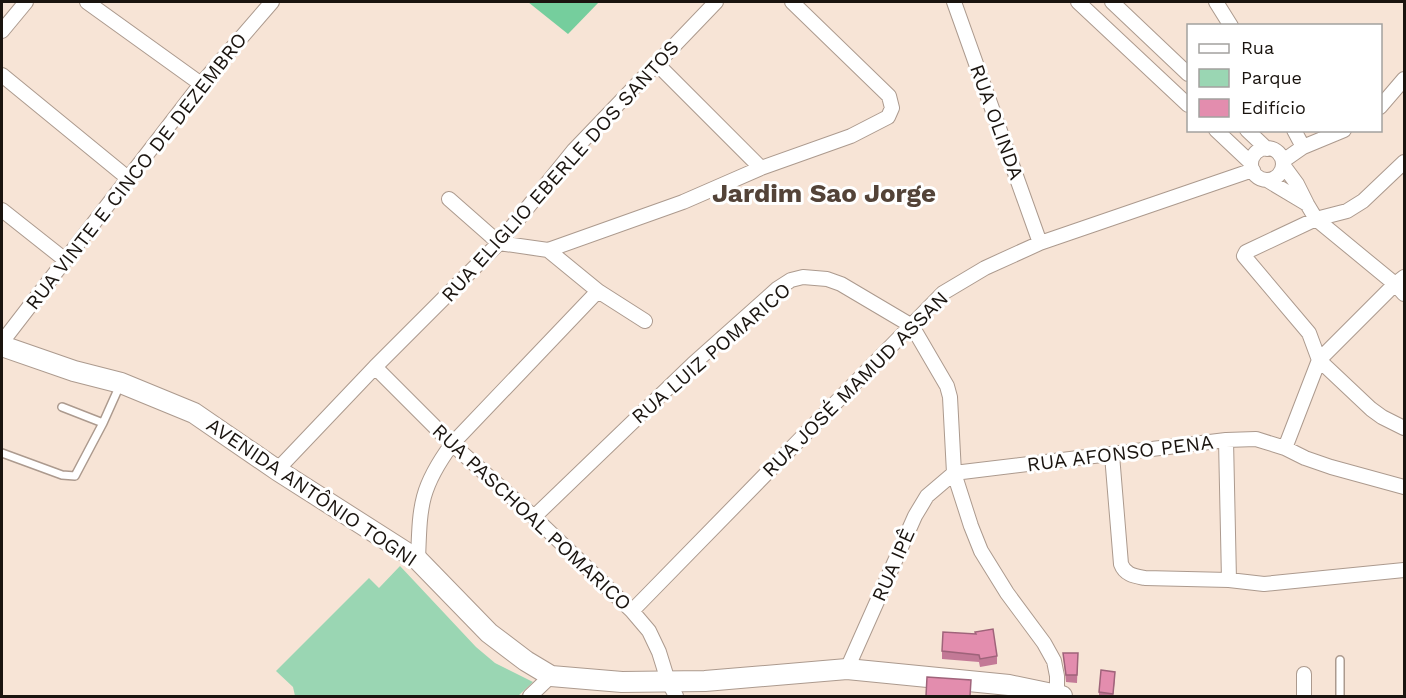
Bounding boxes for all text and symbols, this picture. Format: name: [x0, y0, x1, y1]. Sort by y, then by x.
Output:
legend: [1187, 24, 1382, 132]
street label: RUA VINTE E CINCO DE DEZEMBRO: [20, 28, 252, 314]
street label: RUA ELIGLIO EBERLE DOS SANTOS: [436, 35, 684, 307]
text: Rua: [1241, 37, 1274, 58]
street label: RUA OLINDA: [965, 61, 1029, 183]
text: Parque: [1241, 67, 1302, 88]
text: Edifício: [1241, 97, 1306, 118]
district label: Jardim Sao Jorge: [712, 178, 936, 208]
street label: RUA LUIZ POMARICO: [627, 277, 795, 429]
street label: RUA JOSÉ MAMUD ASSAN: [757, 286, 953, 482]
street label: AVENIDA ANTÔNIO TOGNI: [202, 413, 422, 571]
street label: RUA PASCHOAL POMARICO: [428, 419, 636, 615]
street label: RUA AFONSO PENA: [1025, 430, 1215, 476]
street label: RUA IPÊ: [866, 525, 920, 605]

